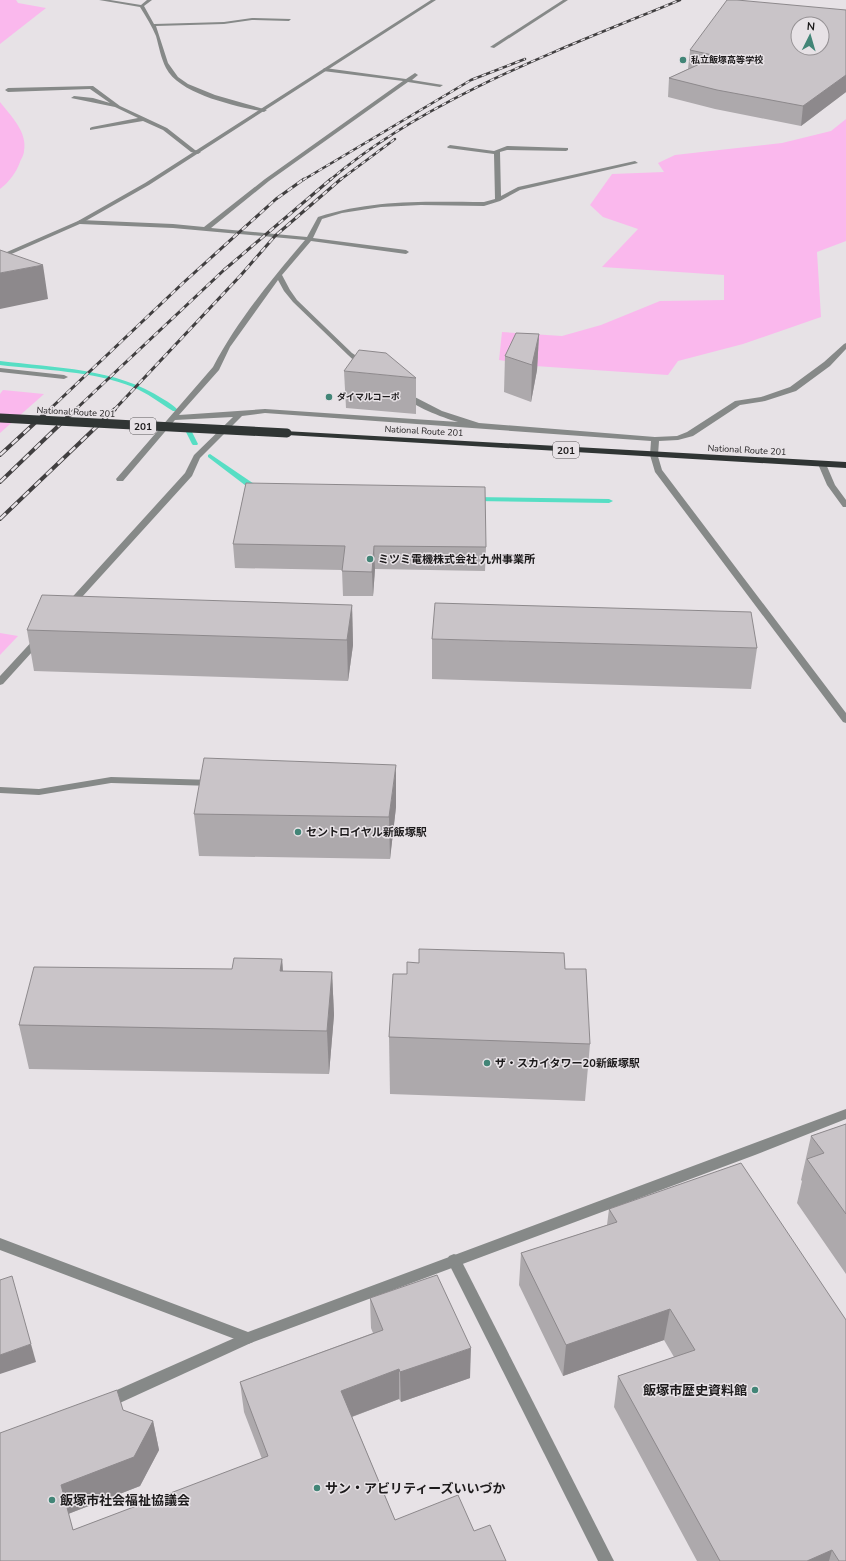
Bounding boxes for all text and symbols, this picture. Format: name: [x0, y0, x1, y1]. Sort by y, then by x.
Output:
north arrow: [790, 16, 830, 56]
text: N: [806, 19, 816, 34]
place label: 私立飯塚高等学校: [691, 54, 764, 66]
marker: 私立飯塚高等学校: [678, 55, 688, 65]
place label: ダイマルコーポ: [337, 391, 400, 403]
marker: ダイマルコーポ: [324, 392, 334, 402]
street label: National Route 201: [36, 404, 116, 420]
road number: 201: [130, 418, 156, 434]
street label: National Route 201: [384, 423, 464, 439]
road number: 201: [553, 442, 579, 458]
street label: National Route 201: [707, 442, 787, 458]
place label: ミツミ電機株式会社 九州事業所: [378, 552, 535, 567]
marker: ミツミ電機株式会社 九州事業所: [365, 554, 375, 564]
place label: セントロイヤル新飯塚駅: [306, 825, 427, 840]
marker: セントロイヤル新飯塚駅: [293, 827, 303, 837]
place label: ザ・スカイタワー20新飯塚駅: [495, 1056, 640, 1071]
marker: ザ・スカイタワー20新飯塚駅: [482, 1058, 492, 1068]
place label: 飯塚市歴史資料館: [643, 1382, 747, 1400]
marker: 飯塚市歴史資料館: [750, 1385, 760, 1395]
place label: サン・アビリティーズいいづか: [325, 1480, 506, 1498]
marker: サン・アビリティーズいいづか: [312, 1483, 322, 1493]
place label: 飯塚市社会福祉協議会: [60, 1492, 190, 1510]
marker: 飯塚市社会福祉協議会: [47, 1495, 57, 1505]

